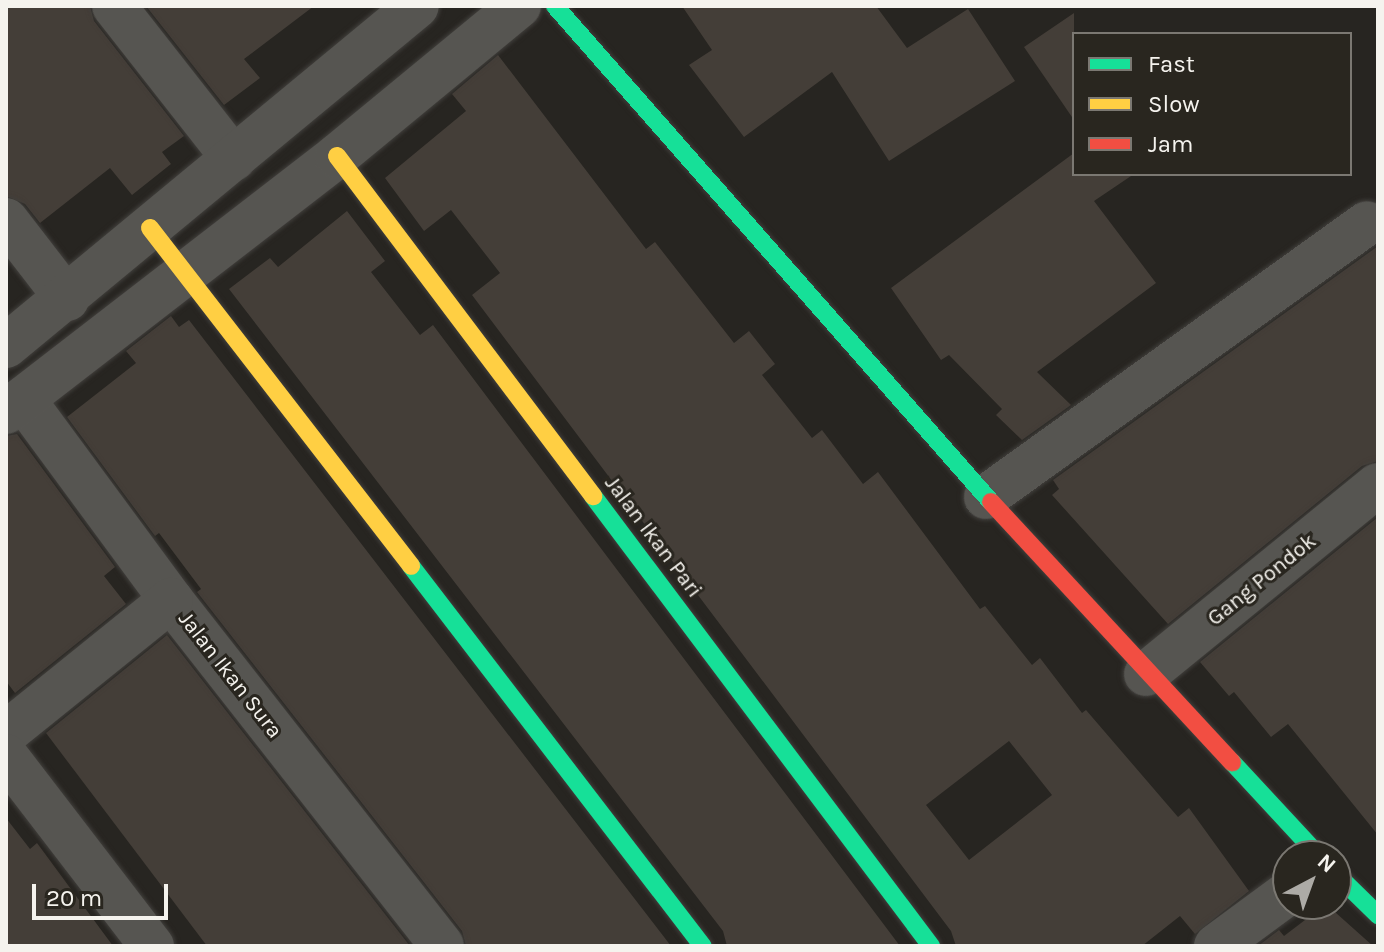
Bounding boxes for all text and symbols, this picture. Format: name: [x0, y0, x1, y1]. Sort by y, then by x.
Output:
legend: [1072, 32, 1352, 176]
text: Fast: [1148, 50, 1195, 78]
text: Slow: [1148, 90, 1200, 118]
text: Jam: [1148, 130, 1193, 158]
street label: Jalan Ikan Pari: [599, 471, 707, 603]
street label: Gang Pondok: [1202, 528, 1322, 632]
street label: Jalan Ikan Sura: [172, 606, 288, 744]
north arrow: [1272, 840, 1352, 920]
text: N: [1312, 848, 1341, 878]
scale bar: [36, 868, 172, 918]
text: 20 m: [46, 884, 102, 912]

